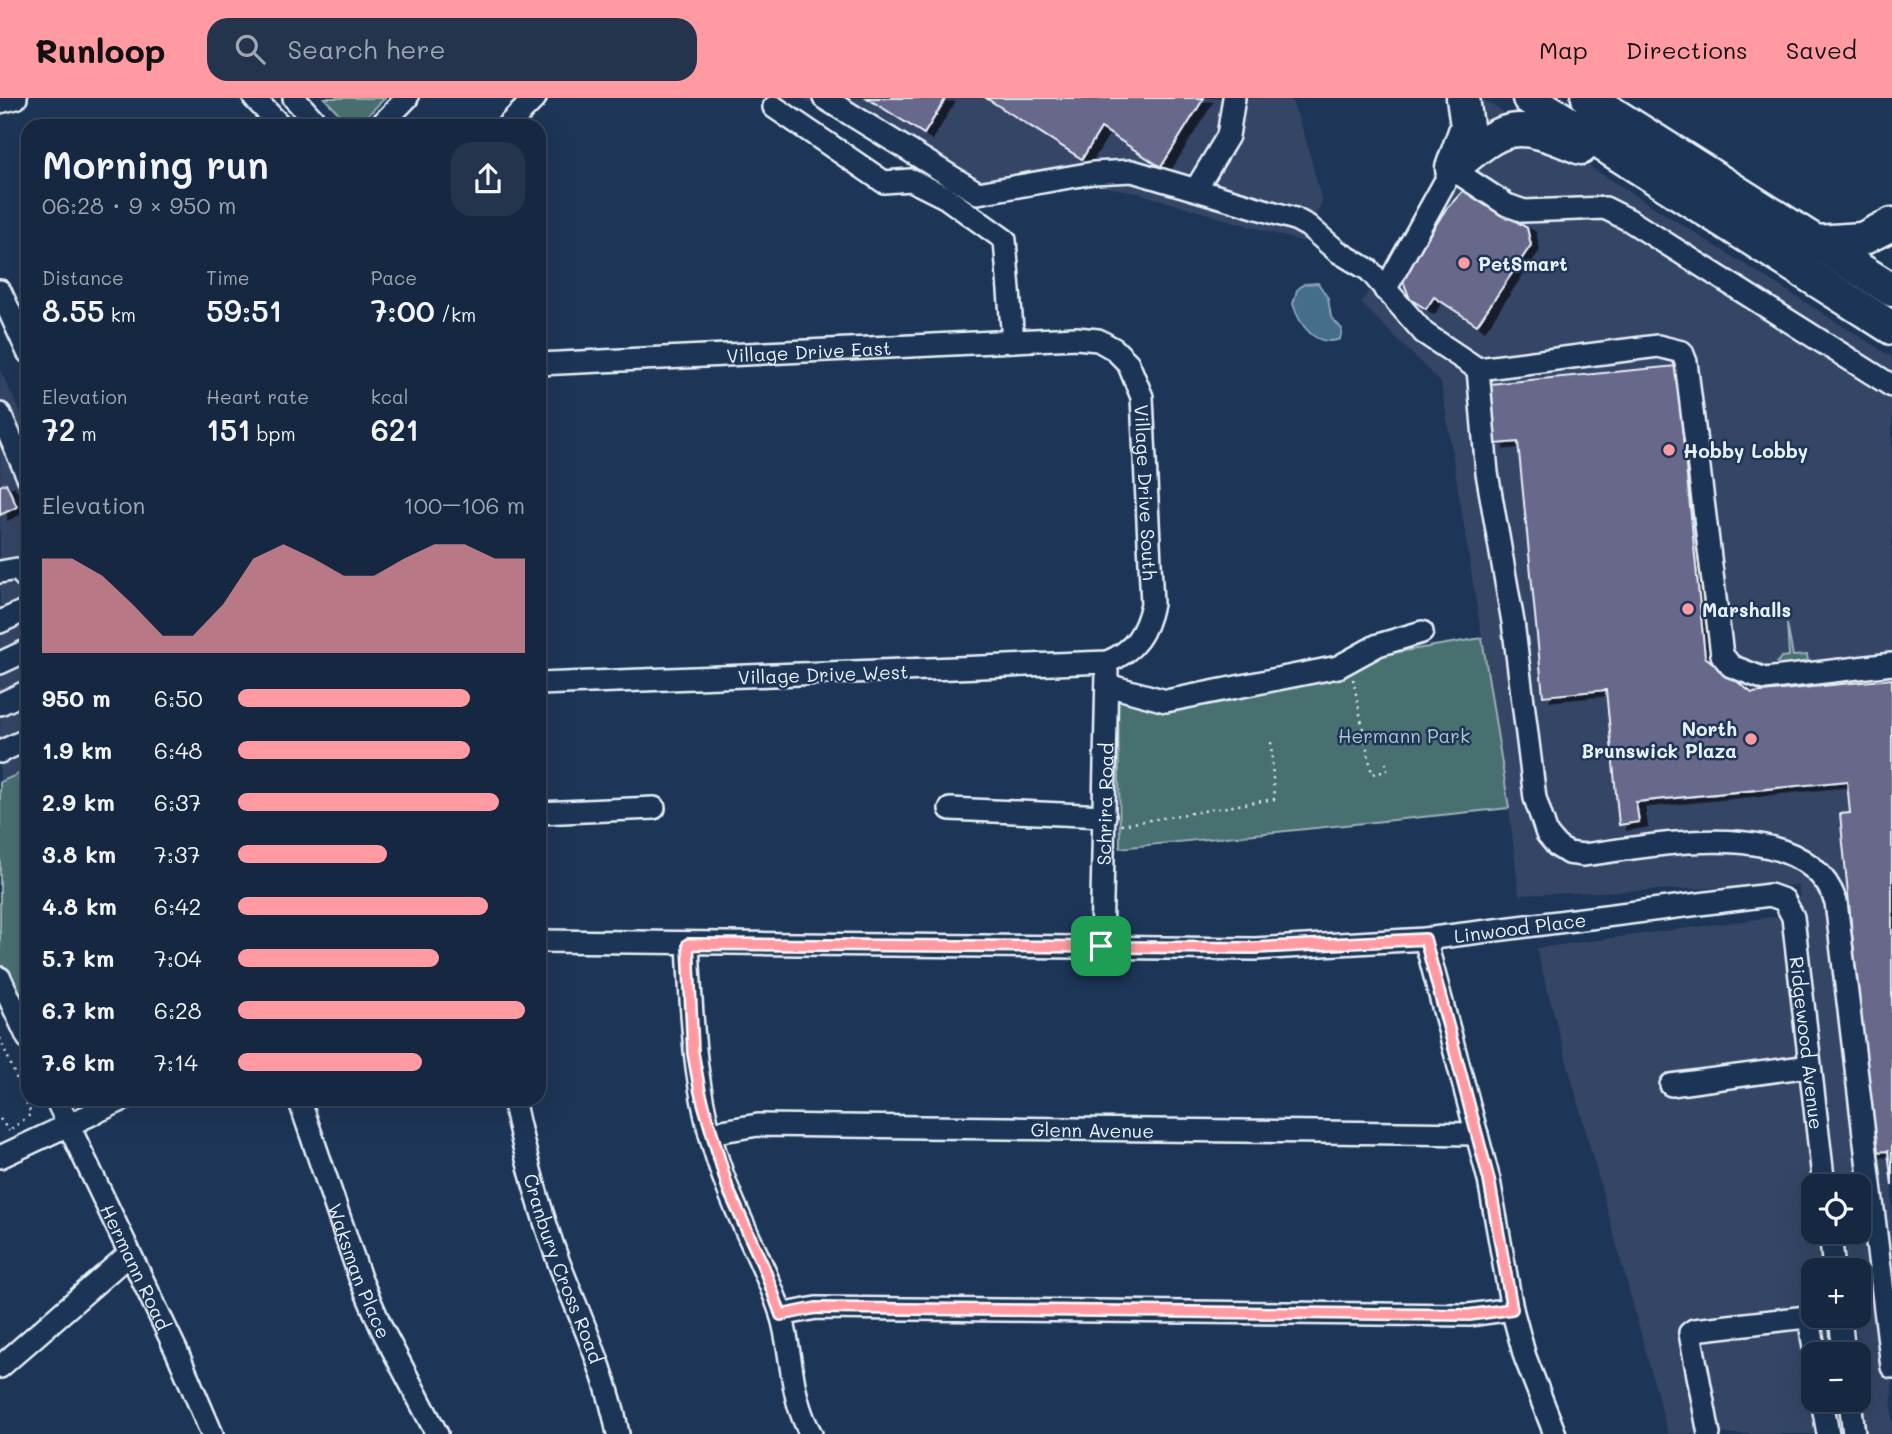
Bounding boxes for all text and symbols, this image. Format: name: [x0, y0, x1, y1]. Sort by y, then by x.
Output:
search box: [207, 18, 697, 81]
text: Runloop: [35, 28, 165, 71]
icon: search: [231, 30, 269, 68]
text: Search here: [287, 32, 446, 66]
text: Map: [1539, 34, 1588, 65]
text: Directions: [1626, 34, 1748, 65]
text: Saved: [1786, 34, 1857, 65]
text: Morning run: [42, 139, 269, 189]
button: share: [451, 142, 525, 216]
text: 06:28 · 9 × 950 m: [42, 190, 236, 220]
place label: PetSmart: [1478, 251, 1568, 276]
marker: PetSmart: [1456, 255, 1472, 271]
text: Distance: [42, 265, 124, 290]
text: Time: [206, 265, 250, 290]
text: Pace: [371, 265, 417, 290]
text: 8.55: [42, 290, 105, 330]
text: 59:51: [206, 290, 282, 330]
text: 7:00: [371, 290, 435, 330]
text: km: [105, 302, 136, 327]
text: /km: [435, 302, 476, 327]
street label: Village Drive East: [726, 334, 892, 367]
text: Elevation: [42, 384, 127, 409]
text: Heart rate: [206, 384, 309, 409]
text: kcal: [371, 384, 409, 409]
street label: Village Drive South: [1130, 404, 1163, 581]
text: 72: [42, 409, 75, 449]
text: 151: [206, 409, 251, 449]
text: 621: [371, 409, 419, 449]
text: m: [75, 421, 97, 446]
text: bpm: [251, 421, 296, 446]
place label: Hobby Lobby: [1683, 438, 1808, 463]
marker: Hobby Lobby: [1661, 442, 1677, 458]
text: Elevation: [42, 490, 145, 520]
text: 100–106 m: [403, 490, 525, 520]
place label: Marshalls: [1702, 597, 1791, 622]
marker: Marshalls: [1680, 601, 1696, 617]
street label: Village Drive West: [737, 659, 909, 689]
text: 950 m: [42, 683, 111, 713]
text: 6:50: [154, 683, 203, 713]
place label: North Brunswick Plaza: [1581, 716, 1737, 763]
park label: Hermann Park: [1338, 723, 1470, 748]
marker: North Brunswick Plaza: [1743, 731, 1759, 747]
text: 1.9 km: [42, 735, 112, 765]
text: 6:48: [154, 735, 202, 765]
street label: Schrira Road: [1090, 742, 1118, 866]
text: 2.9 km: [42, 787, 115, 817]
text: 6:37: [154, 787, 201, 817]
text: 3.8 km: [42, 839, 116, 869]
text: 7:37: [154, 839, 200, 869]
text: 4.8 km: [42, 891, 117, 921]
text: 6:42: [154, 891, 201, 921]
street label: Linwood Place: [1452, 906, 1587, 948]
pin: [1071, 916, 1131, 976]
icon: arrive: [1082, 927, 1120, 965]
text: 5.7 km: [42, 943, 114, 973]
text: 7:04: [154, 943, 202, 973]
street label: Ridgewood Avenue: [1785, 955, 1830, 1131]
text: 6.7 km: [42, 995, 115, 1025]
text: 6:28: [154, 995, 202, 1025]
text: 7.6 km: [42, 1047, 115, 1077]
text: 7:14: [154, 1047, 198, 1077]
street label: Glenn Avenue: [1030, 1116, 1154, 1142]
street label: Cranbury Cross Road: [519, 1171, 610, 1366]
map controls: [1801, 1174, 1871, 1412]
button: locate: [1801, 1174, 1871, 1244]
street label: Hermann Road: [96, 1200, 177, 1334]
street label: Waksman Place: [323, 1200, 397, 1342]
button: +: [1801, 1258, 1871, 1328]
button: −: [1801, 1342, 1871, 1412]

